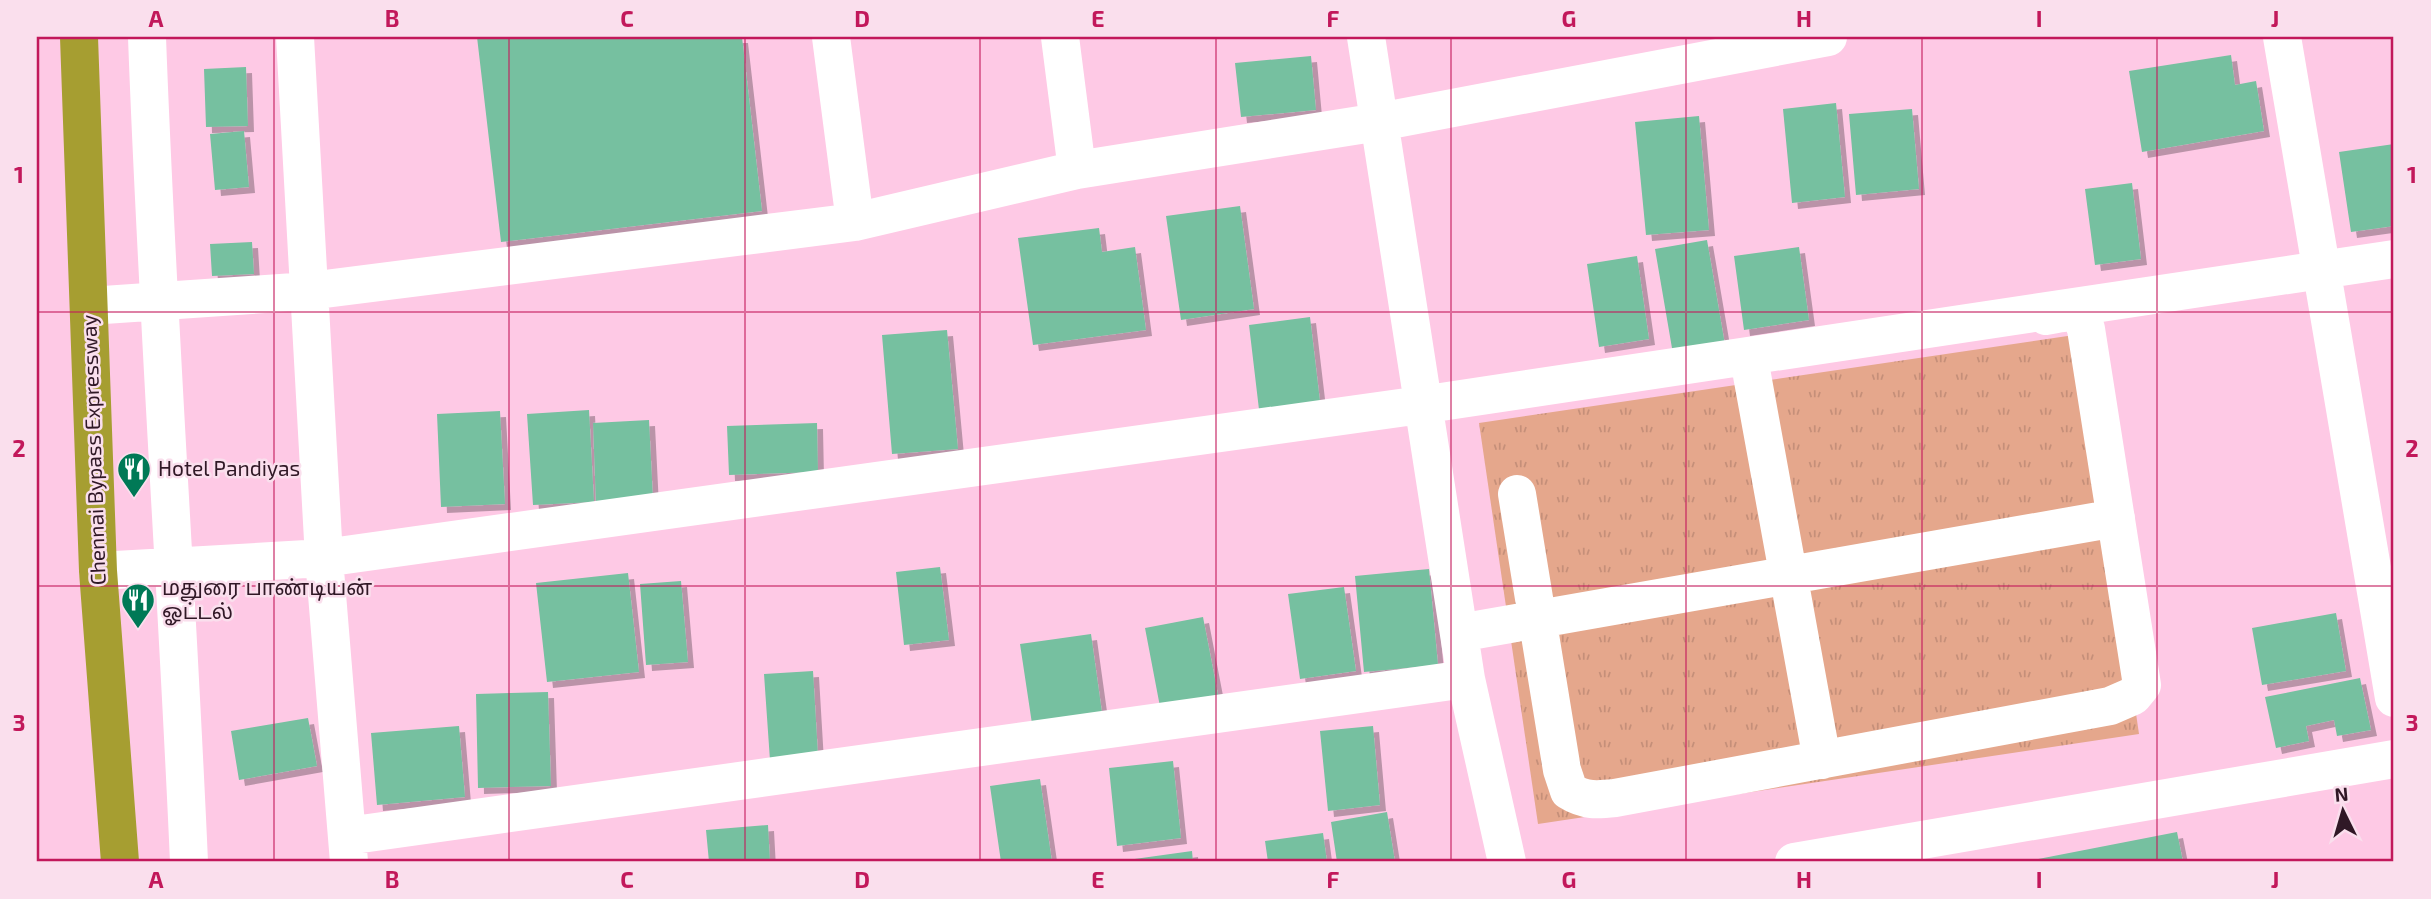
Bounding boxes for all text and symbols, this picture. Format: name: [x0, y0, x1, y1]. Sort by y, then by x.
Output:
text: A: [148, 4, 164, 32]
text: B: [385, 4, 399, 32]
text: C: [620, 4, 634, 32]
text: D: [854, 4, 870, 32]
text: E: [1091, 4, 1105, 32]
text: F: [1327, 4, 1340, 32]
text: G: [1562, 4, 1576, 32]
text: H: [1796, 4, 1812, 32]
text: I: [2036, 4, 2042, 32]
text: J: [2271, 4, 2279, 32]
text: 1: [14, 160, 24, 188]
text: 1: [2407, 160, 2417, 188]
street label: Chennai Bypass Expressway: [75, 314, 110, 586]
text: 2: [12, 434, 26, 462]
text: 2: [2405, 434, 2419, 462]
restaurant icon: Hotel Pandiyas: [115, 450, 153, 499]
place label: Hotel Pandiyas: [158, 455, 300, 480]
place label: மதுரை பாண்டியன் ஓட்டல்: [162, 574, 372, 626]
restaurant icon: மதுரை பாண்டியன் ஓட்டல்: [119, 581, 157, 630]
text: 3: [12, 708, 26, 736]
text: 3: [2405, 708, 2419, 736]
north arrow: [2308, 776, 2378, 846]
text: N: [2334, 782, 2349, 806]
text: A: [148, 865, 164, 893]
text: B: [385, 865, 399, 893]
text: C: [620, 865, 634, 893]
text: D: [854, 865, 870, 893]
text: E: [1091, 865, 1105, 893]
text: F: [1327, 865, 1340, 893]
text: G: [1562, 865, 1576, 893]
text: H: [1796, 865, 1812, 893]
text: I: [2036, 865, 2042, 893]
text: J: [2271, 865, 2279, 893]

